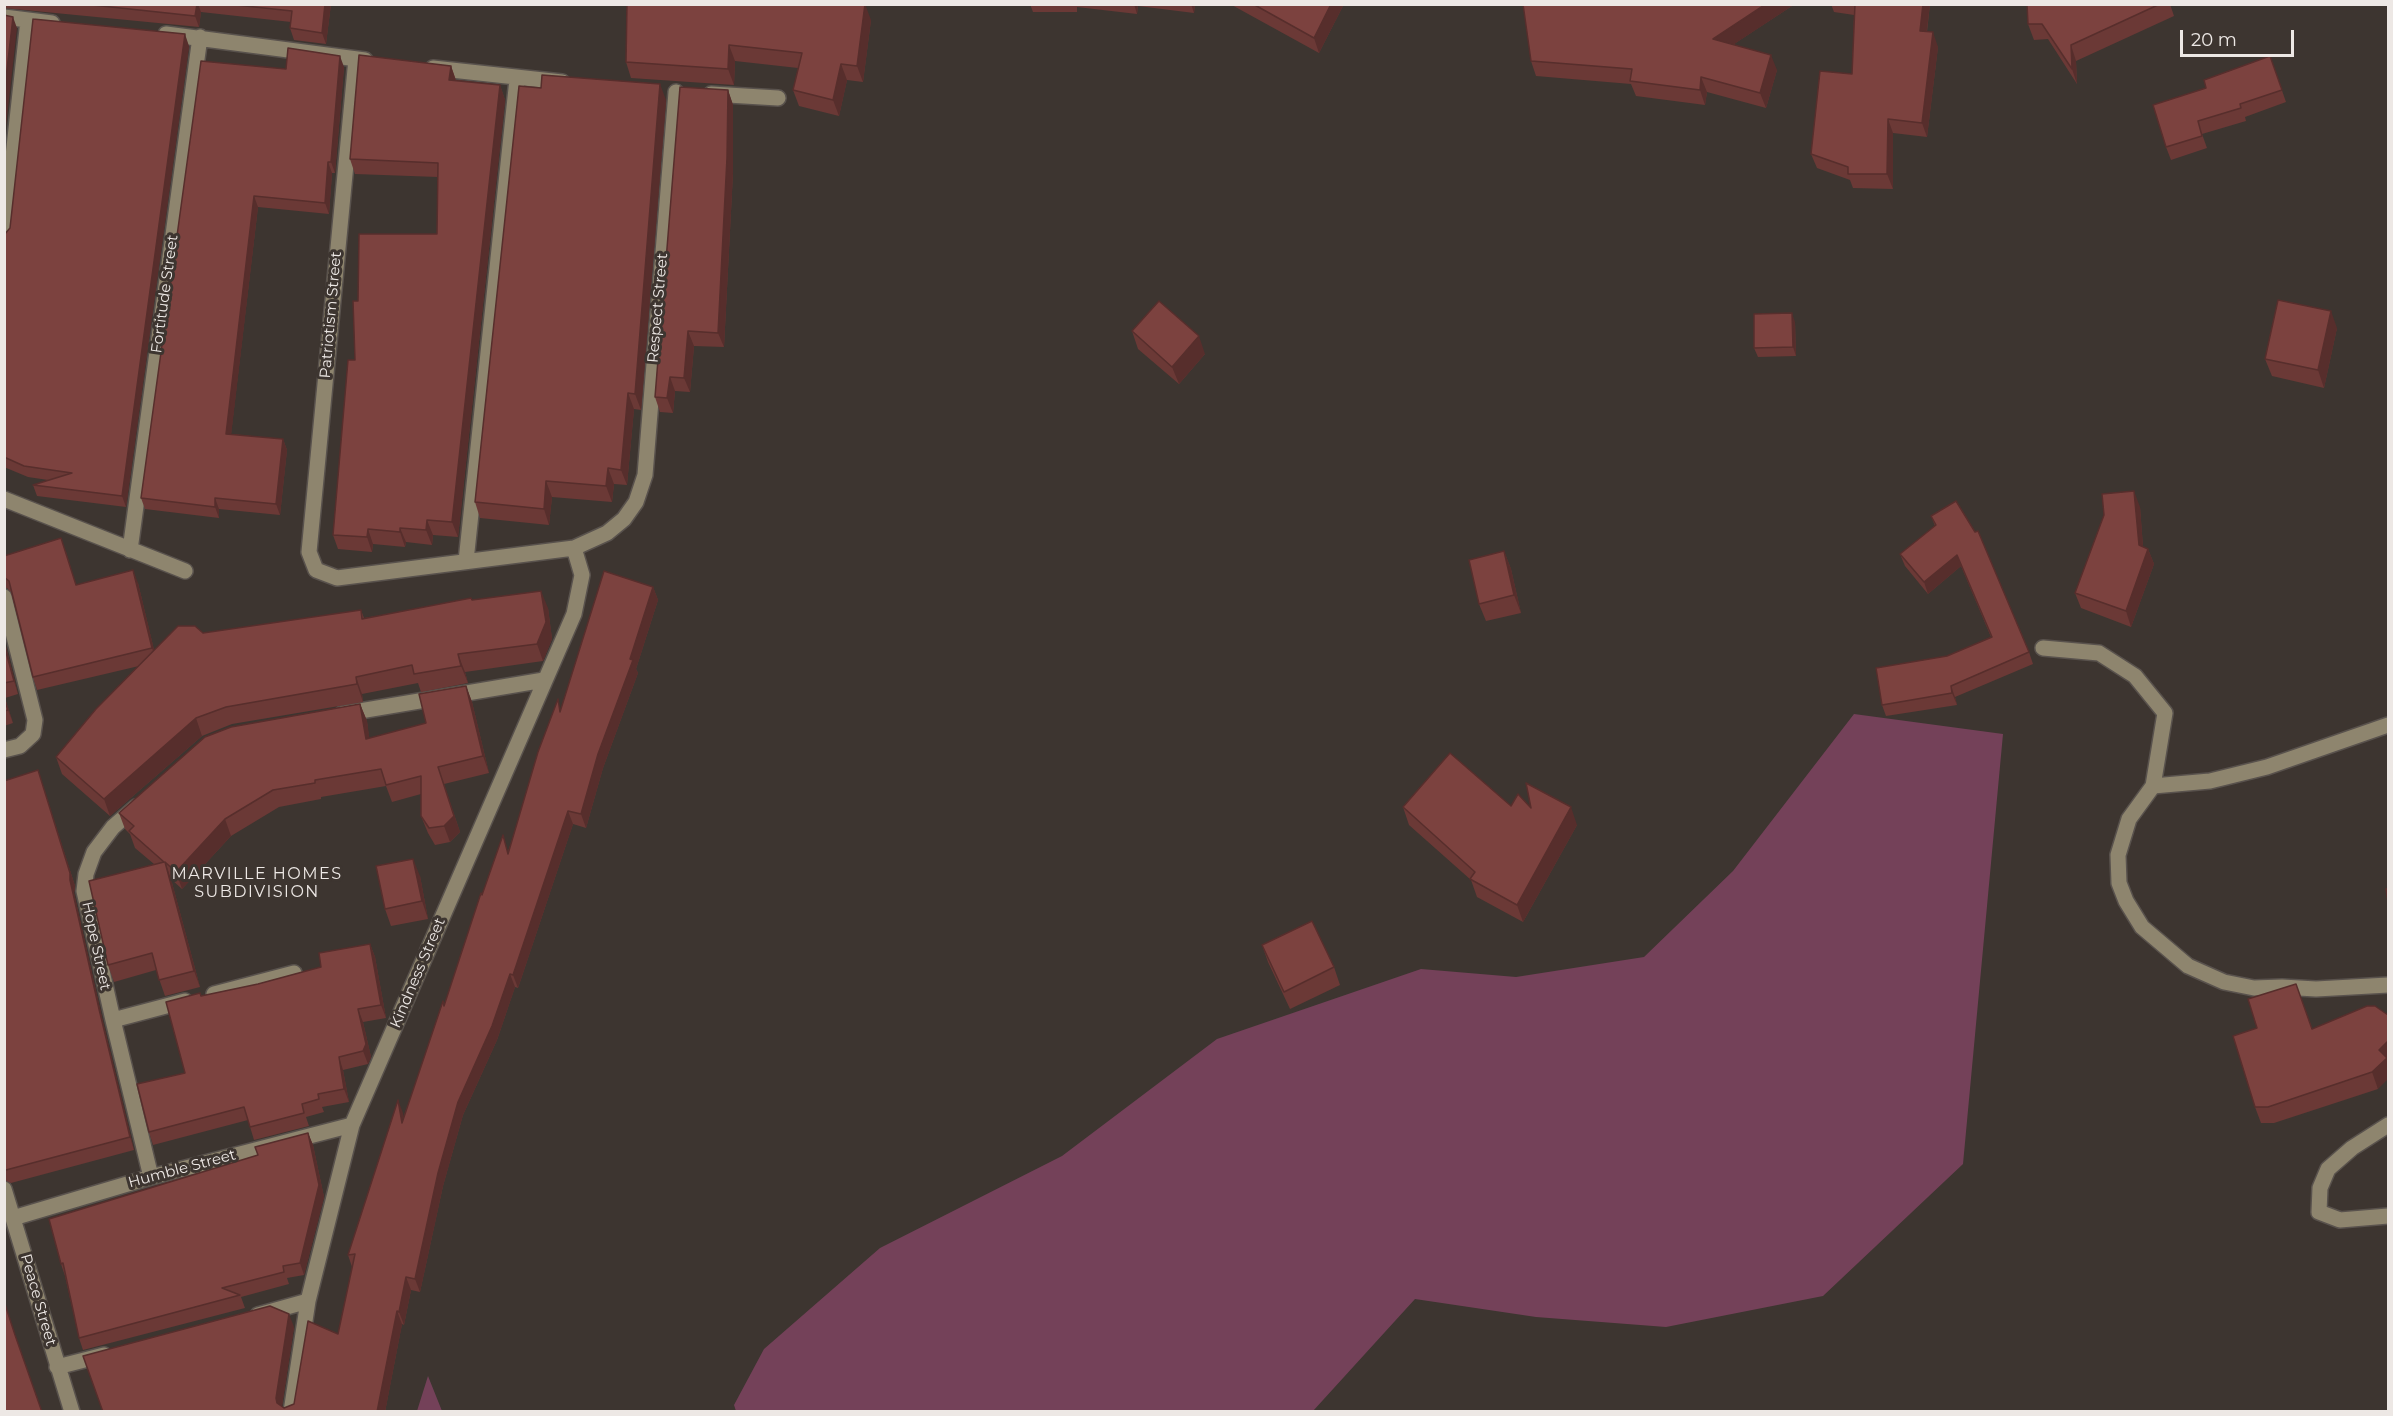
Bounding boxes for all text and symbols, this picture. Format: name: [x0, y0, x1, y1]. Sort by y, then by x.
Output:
scale bar: [2183, 18, 2297, 56]
text: 20 m: [2191, 29, 2237, 51]
street label: Fortitude Street: [148, 234, 182, 354]
street label: Patriotism Street: [316, 251, 346, 379]
street label: Respect Street: [644, 252, 672, 364]
district label: MARVILLE HOMES SUBDIVISION: [171, 864, 343, 902]
street label: Hope Street: [78, 900, 114, 992]
street label: Kindness Street: [387, 915, 449, 1031]
street label: Humble Street: [126, 1146, 238, 1192]
street label: Peace Street: [16, 1252, 60, 1348]

